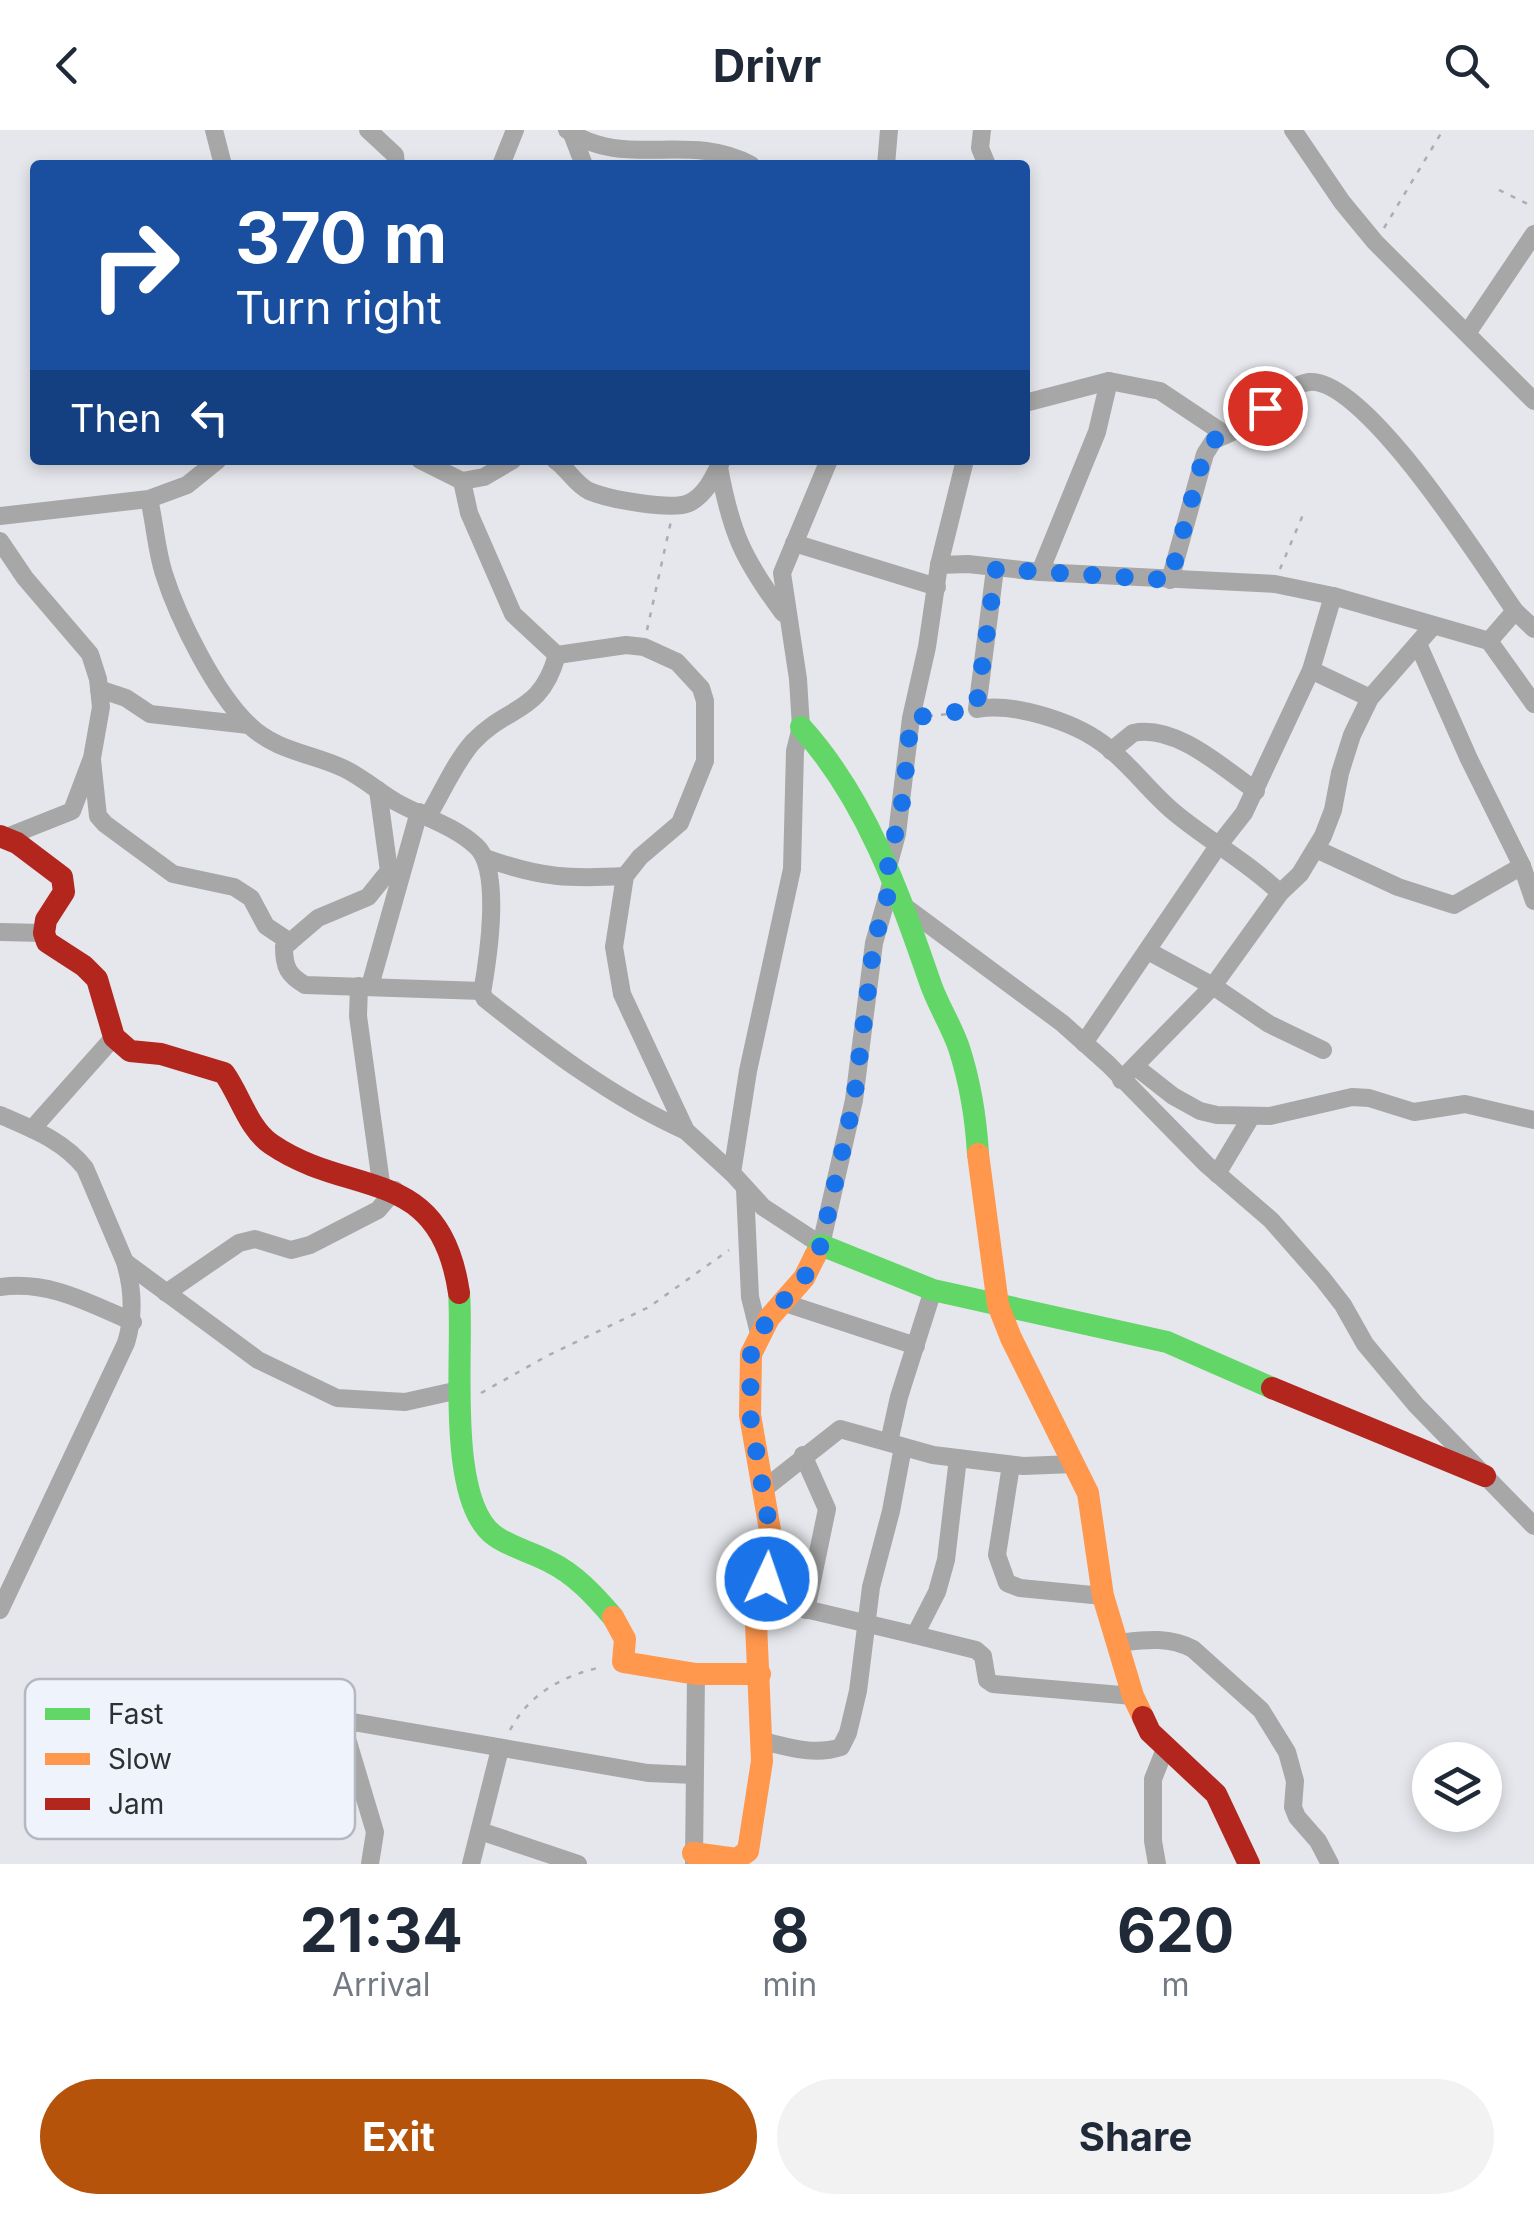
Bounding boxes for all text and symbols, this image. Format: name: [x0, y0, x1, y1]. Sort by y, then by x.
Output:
icon: back: [40, 38, 95, 93]
text: Drivr: [713, 38, 821, 93]
icon: search: [1439, 38, 1494, 93]
text: 370 m: [235, 195, 447, 280]
icon: right: [70, 200, 200, 330]
text: Turn right: [235, 280, 442, 335]
pin: [1223, 366, 1308, 451]
icon: arrive: [1238, 381, 1293, 436]
icon: left: [182, 390, 237, 445]
text: Then: [70, 395, 162, 441]
position arrow: [715, 1527, 819, 1631]
legend: [25, 1679, 355, 1839]
text: Fast: [108, 1697, 164, 1731]
text: Slow: [108, 1742, 172, 1776]
map controls: [1412, 1742, 1502, 1832]
button: layers: [1412, 1742, 1502, 1832]
text: Jam: [108, 1787, 164, 1821]
text: 21:34: [300, 1894, 463, 1966]
text: 8: [770, 1894, 809, 1966]
text: 620: [1117, 1894, 1234, 1966]
text: Arrival: [332, 1965, 431, 2004]
text: min: [763, 1965, 817, 2004]
text: m: [1162, 1965, 1190, 2004]
button: Exit: [40, 2079, 757, 2194]
button: Share: [777, 2079, 1494, 2194]

